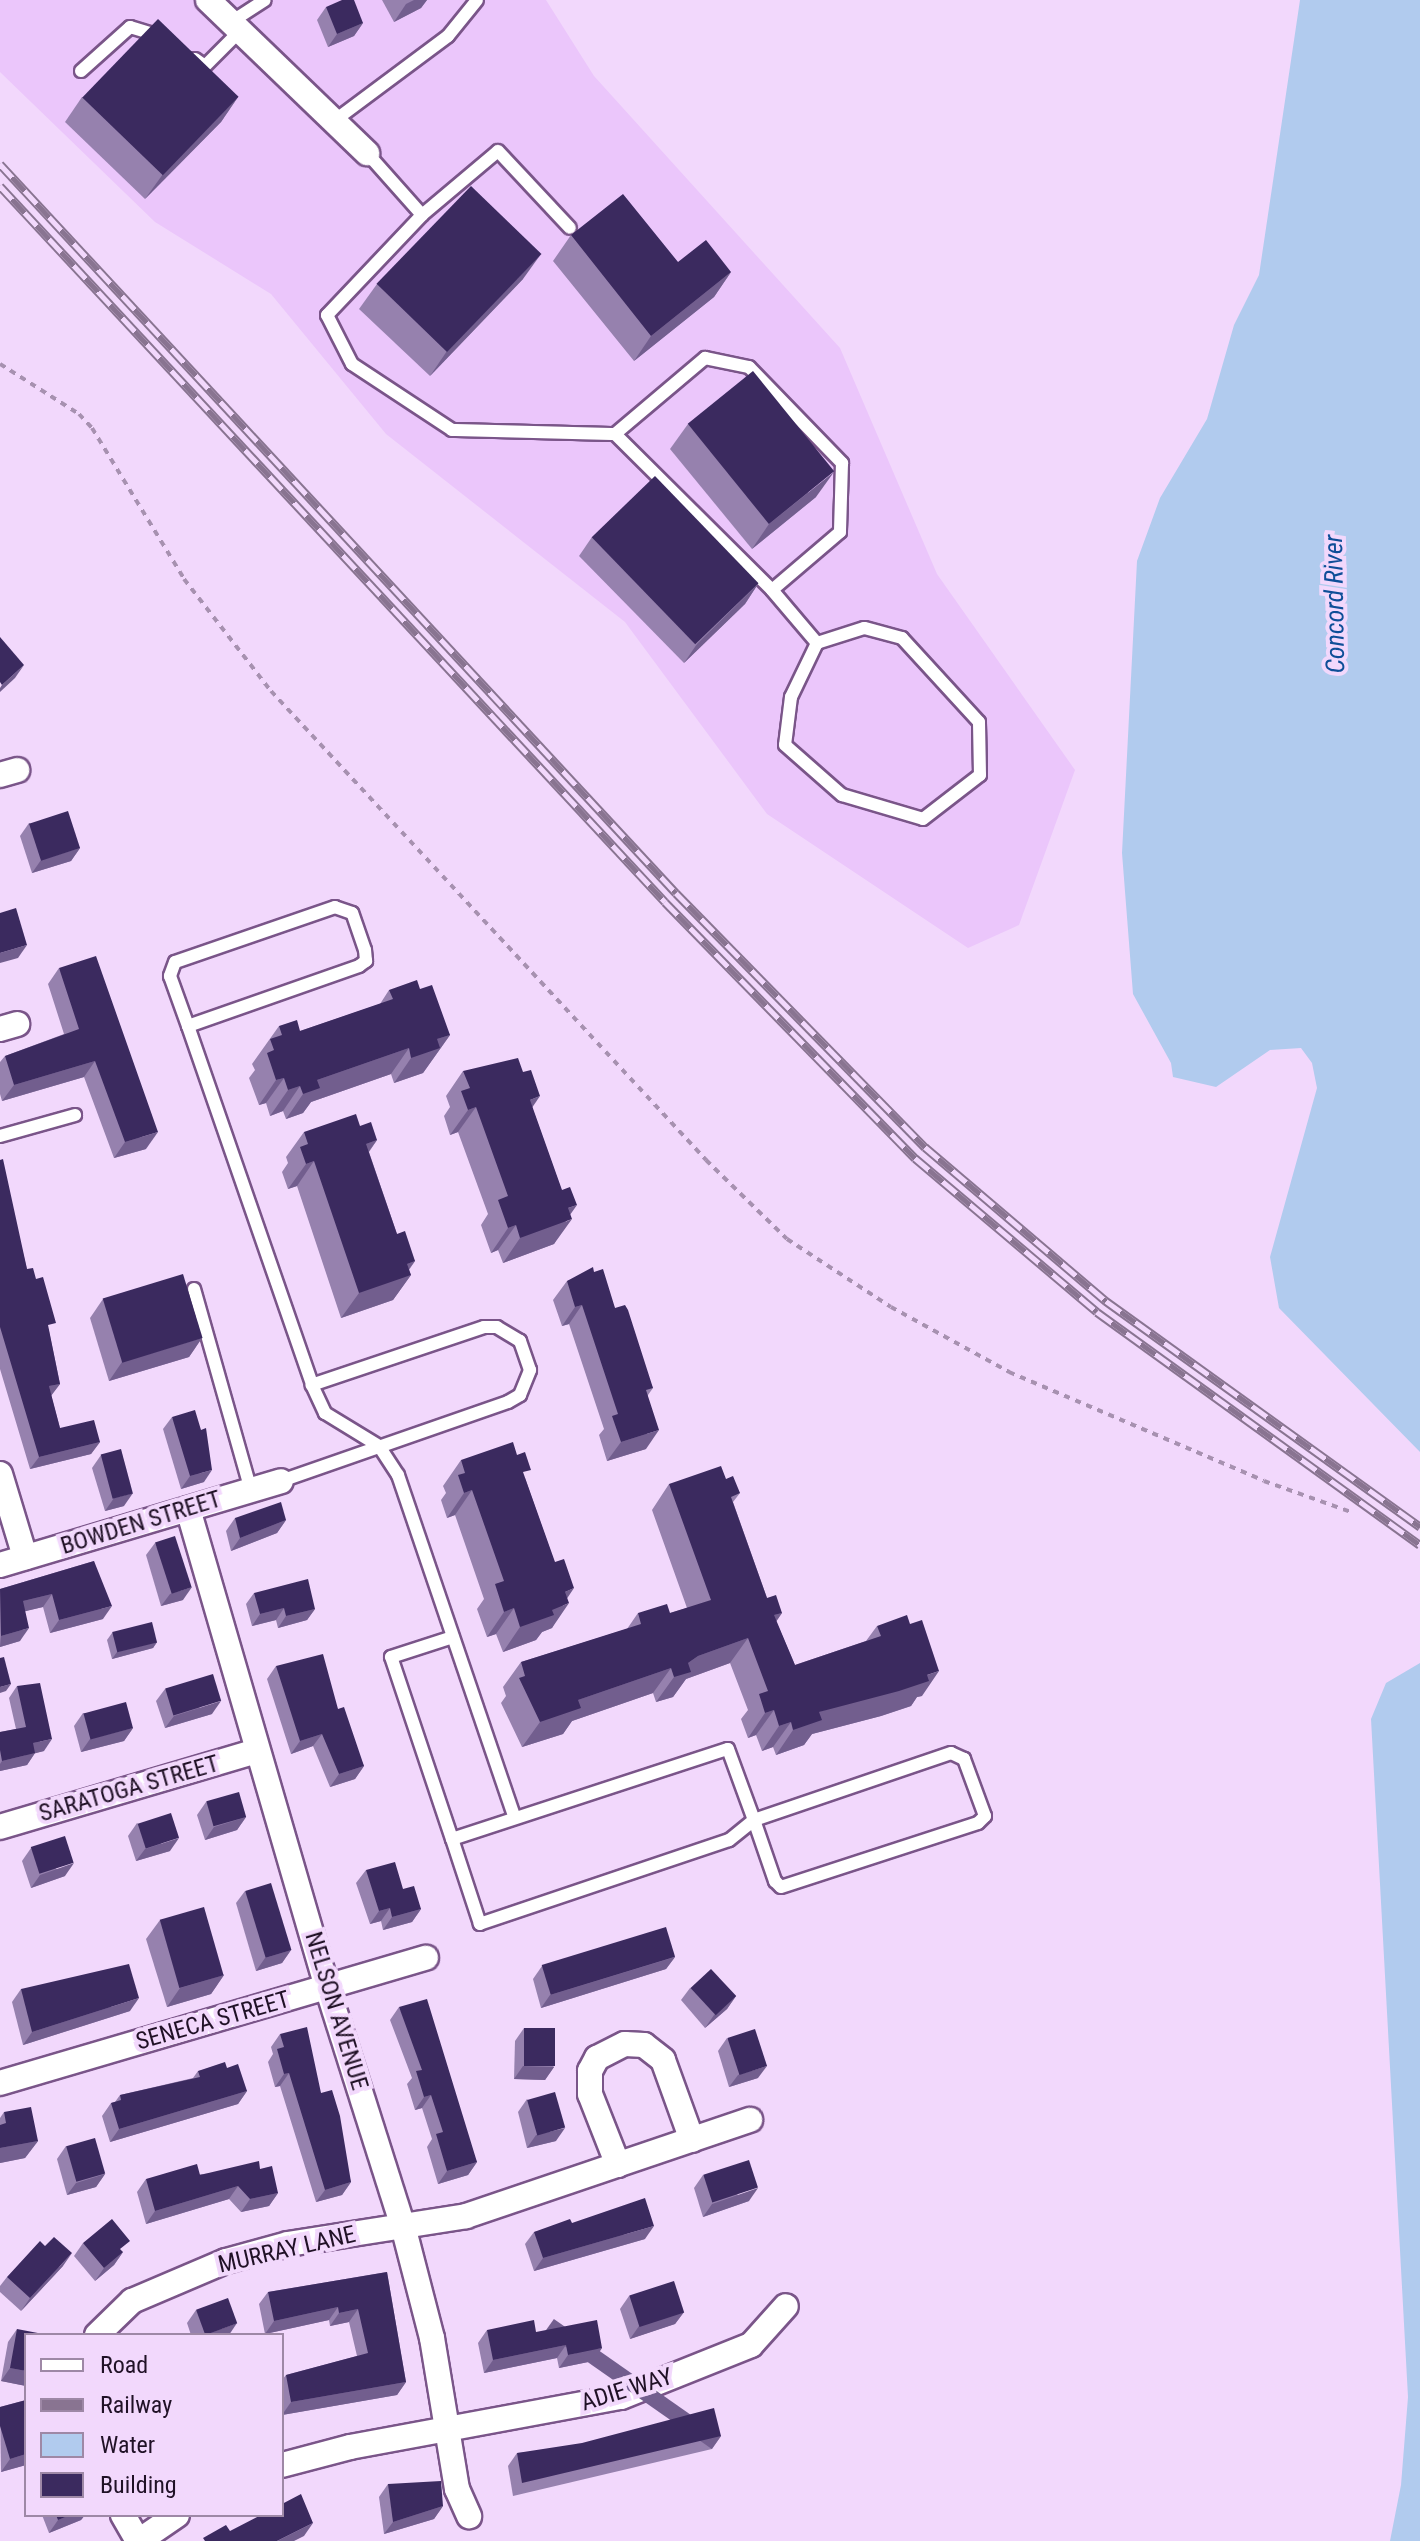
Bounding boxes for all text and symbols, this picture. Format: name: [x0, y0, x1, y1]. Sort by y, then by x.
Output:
water label: Concord River: [1318, 534, 1352, 674]
street label: BOWDEN STREET: [57, 1485, 225, 1561]
street label: SARATOGA STREET: [36, 1750, 222, 1828]
street label: NELSON AVENUE: [298, 1928, 374, 2094]
street label: SENECA STREET: [133, 1985, 293, 2057]
street label: MURRAY LANE: [215, 2220, 359, 2280]
legend: [24, 2333, 284, 2517]
text: Road: [100, 2351, 148, 2379]
street label: ADIE WAY: [578, 2362, 676, 2418]
text: Railway: [100, 2391, 172, 2419]
text: Water: [100, 2431, 155, 2459]
text: Building: [100, 2471, 177, 2499]

